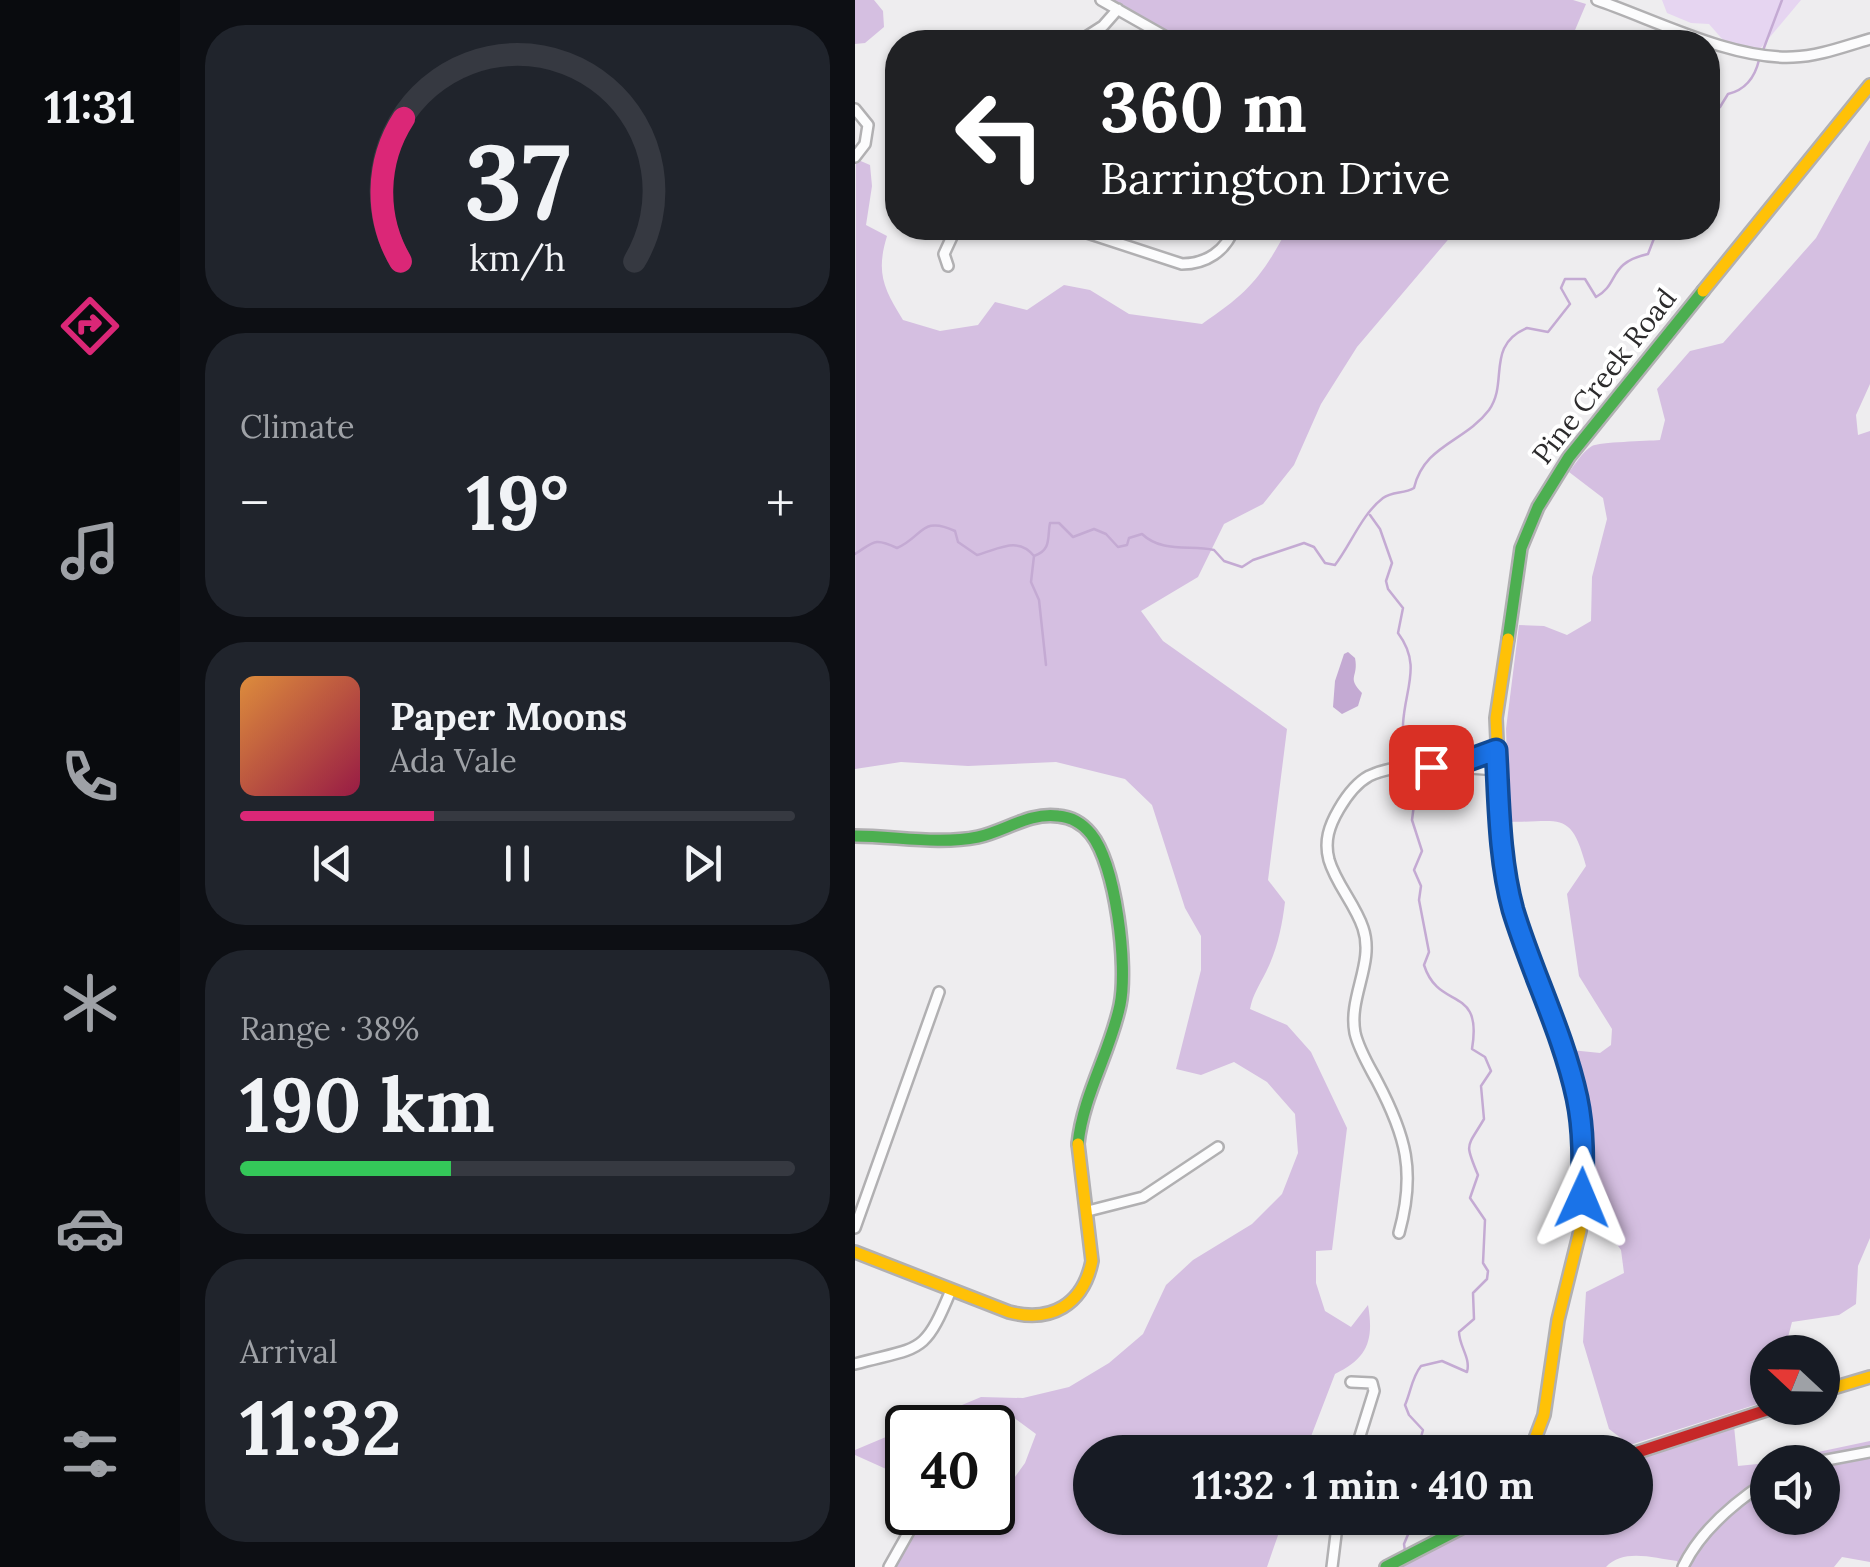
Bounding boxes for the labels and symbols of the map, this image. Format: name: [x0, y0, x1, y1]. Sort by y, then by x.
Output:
street label: Pine Creek Road: [1524, 281, 1684, 471]
pin: [1389, 725, 1474, 810]
position arrow: [1530, 1146, 1634, 1250]
north arrow: [1750, 1335, 1840, 1425]
speed limit sign: 40: [885, 1405, 1015, 1535]

